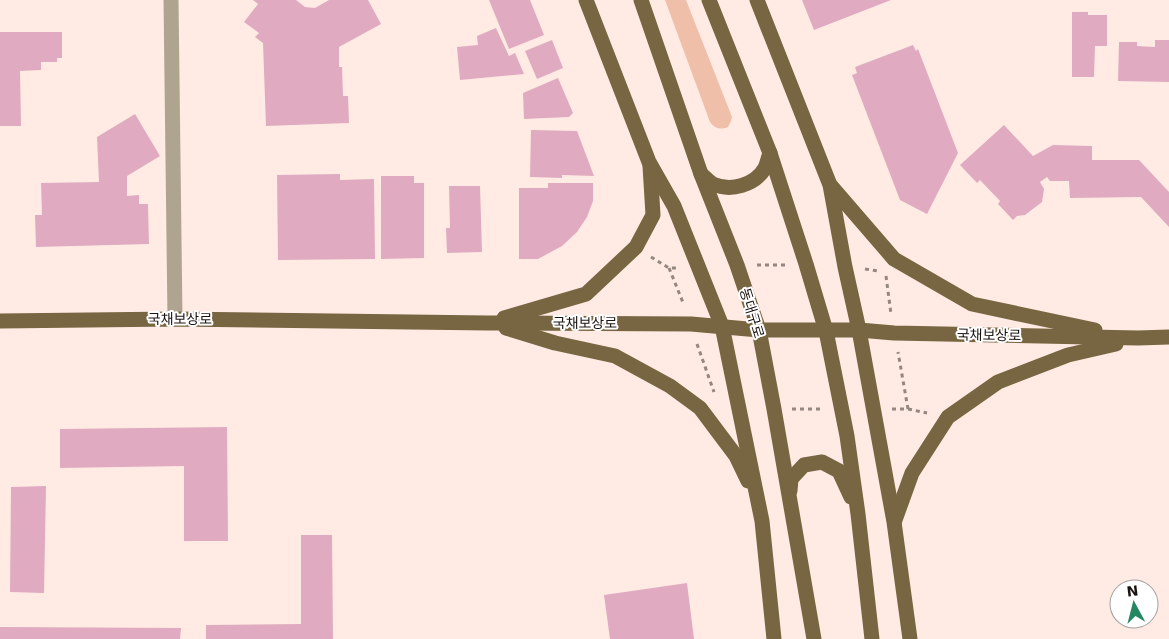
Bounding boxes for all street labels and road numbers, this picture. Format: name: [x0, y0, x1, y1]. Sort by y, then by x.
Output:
street label: 동대구로: [737, 286, 767, 340]
street label: 국채보상로: [148, 311, 212, 327]
street label: 국채보상로: [553, 315, 617, 331]
street label: 국채보상로: [957, 326, 1021, 344]

